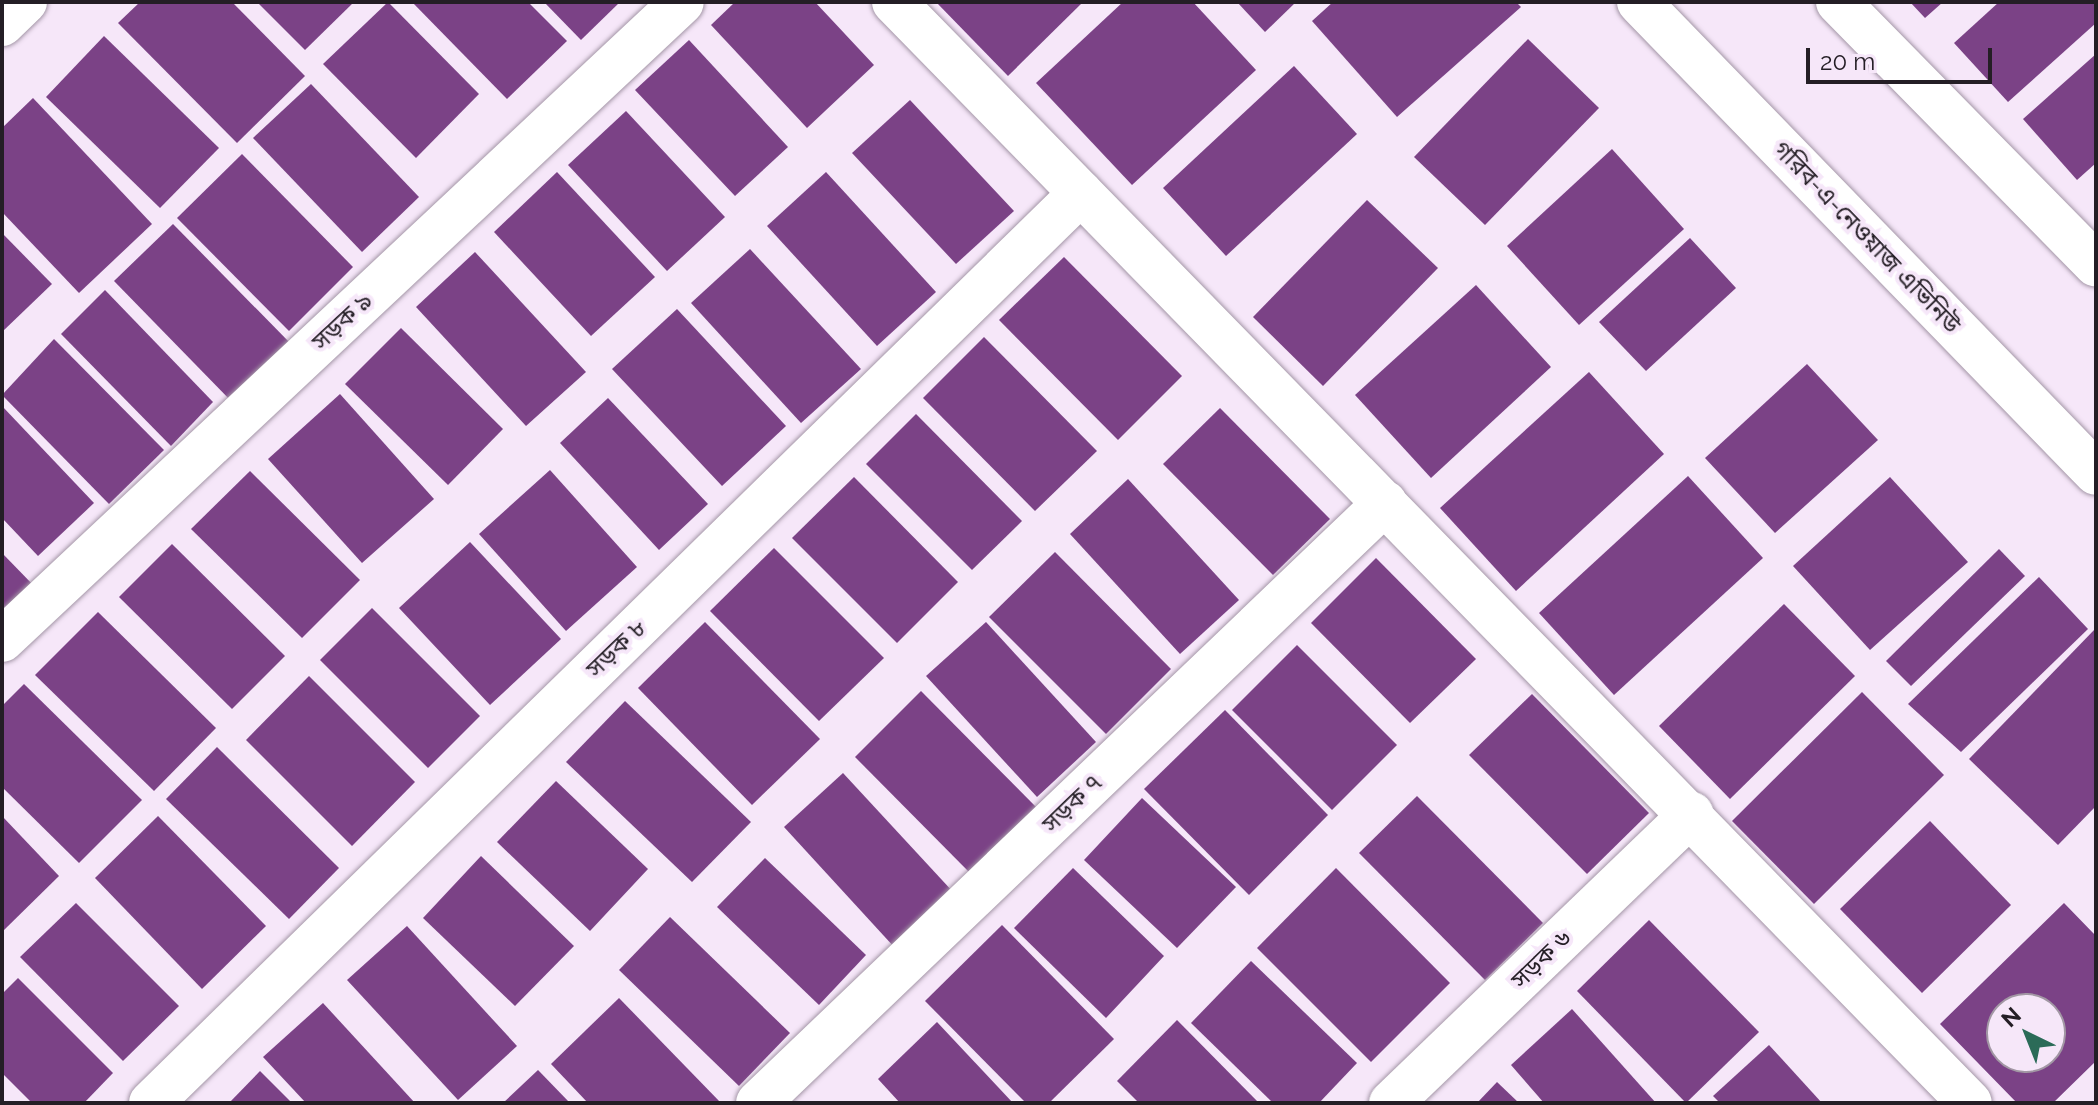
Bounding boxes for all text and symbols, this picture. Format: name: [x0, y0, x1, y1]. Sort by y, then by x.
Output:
scale bar: [1810, 32, 1996, 82]
text: 20 m: [1820, 47, 1875, 76]
street label: গরিব-এ-নেওয়াজ এভিনিউ: [1768, 135, 1966, 339]
street label: সড়ক ৯: [306, 286, 378, 356]
street label: সড়ক ৮: [580, 613, 652, 683]
street label: সড়ক ৭: [1036, 768, 1108, 838]
street label: সড়ক ৬: [1505, 924, 1577, 994]
north arrow: [1986, 993, 2066, 1073]
text: N: [1996, 1002, 2026, 1032]

